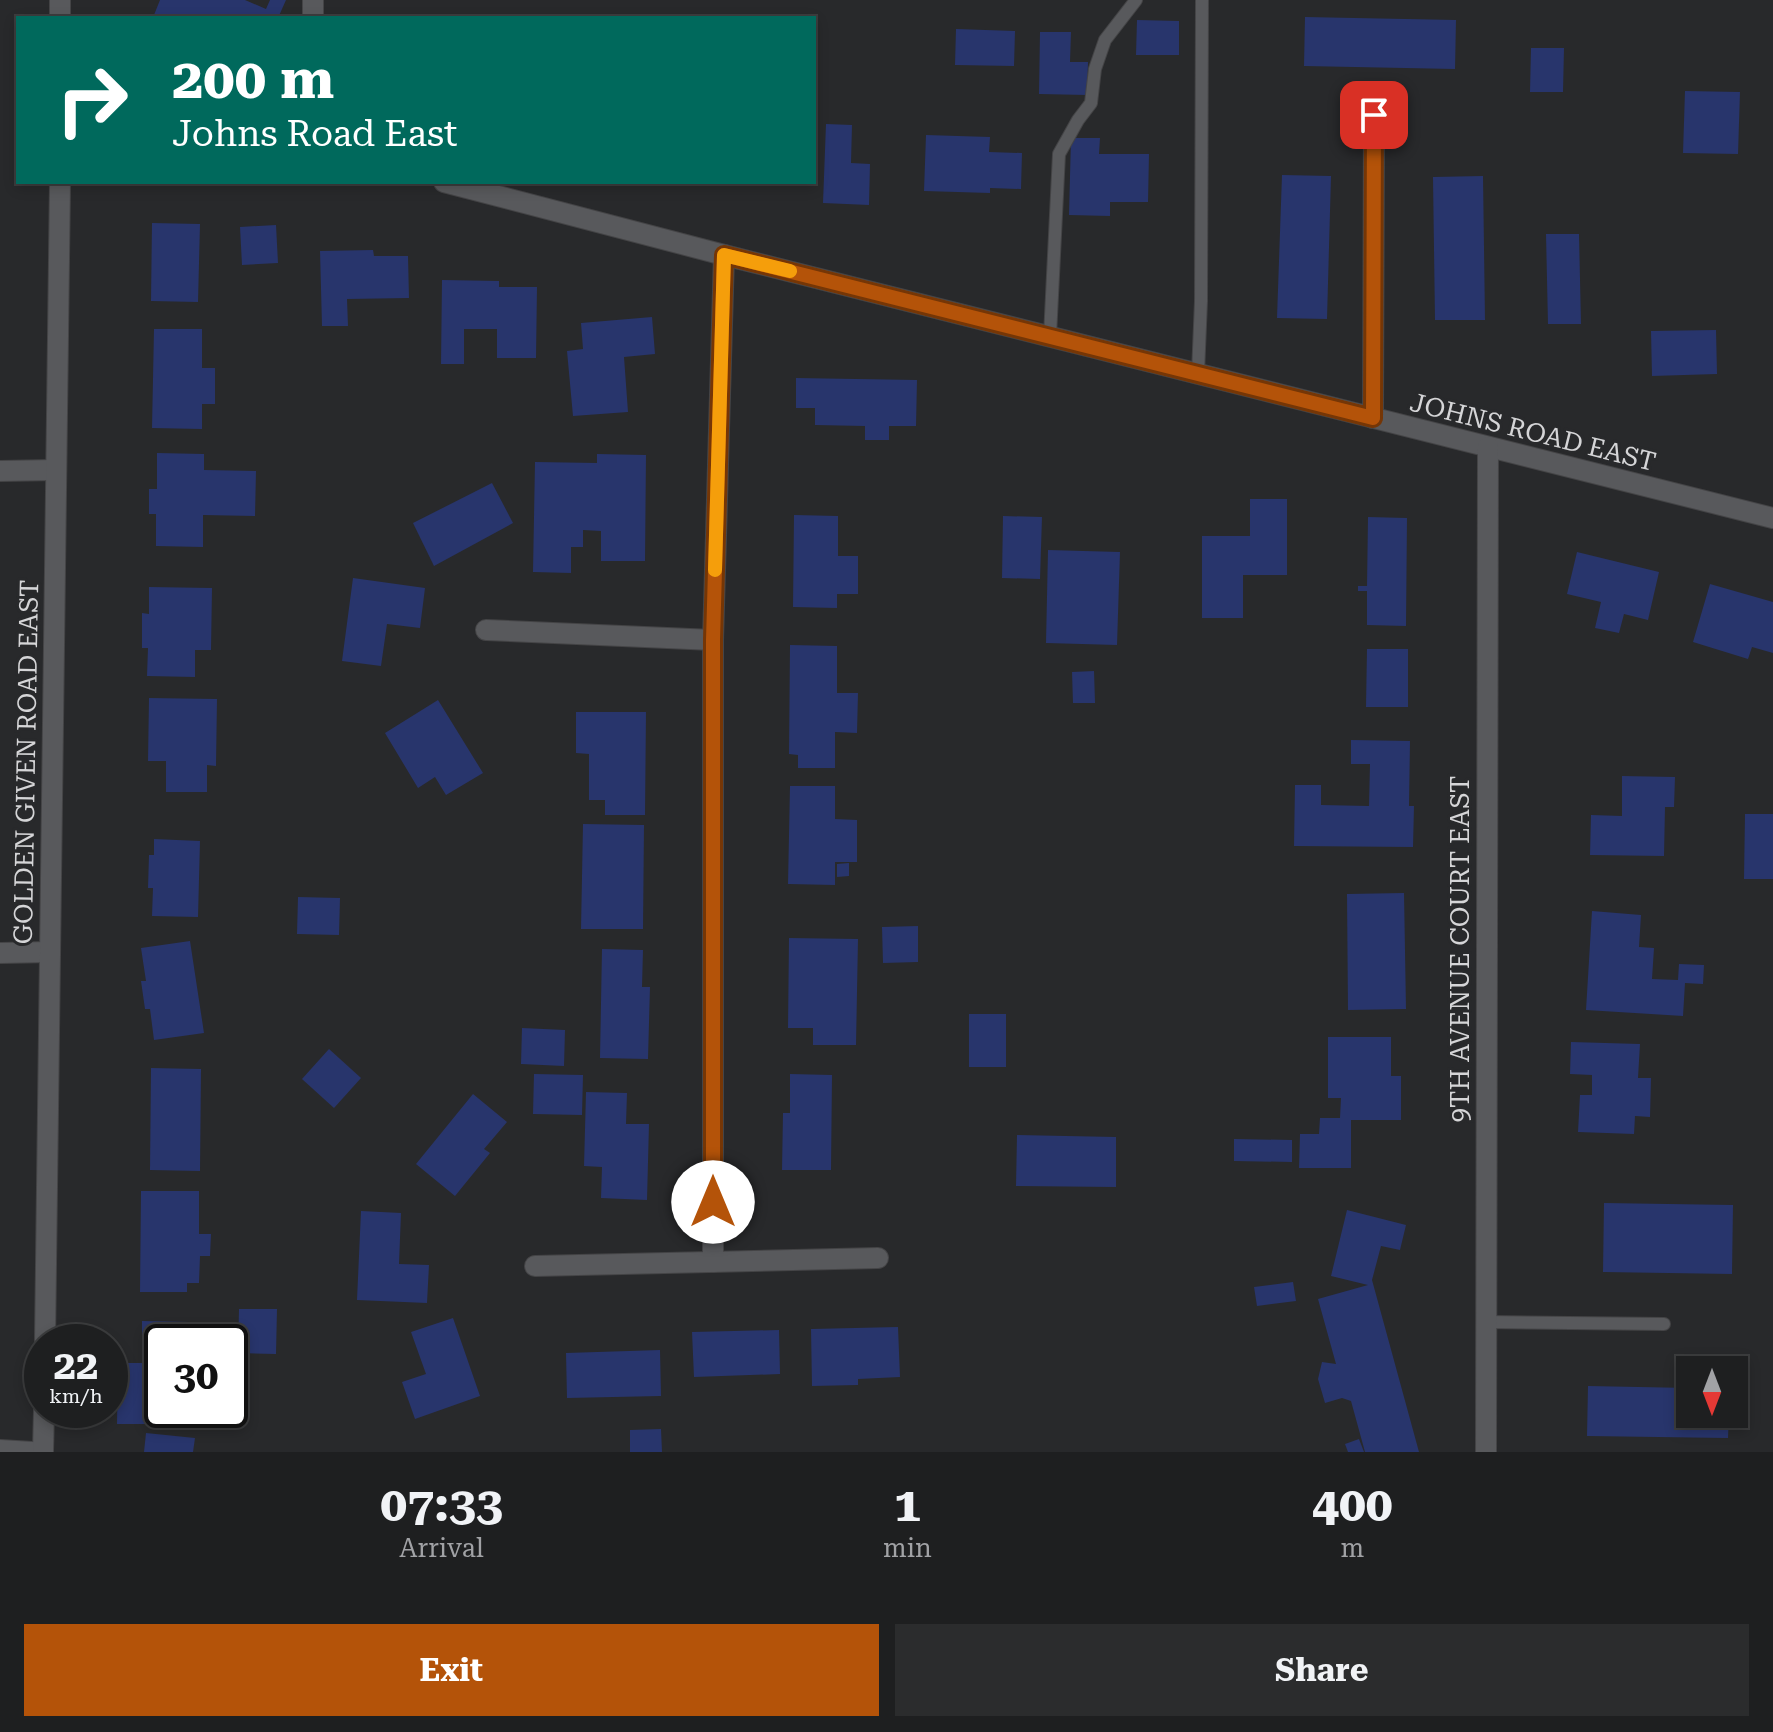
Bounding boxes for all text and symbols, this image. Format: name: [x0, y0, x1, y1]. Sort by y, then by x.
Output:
text: 200 m: [172, 46, 334, 112]
icon: right: [40, 48, 144, 152]
pin: [1340, 81, 1408, 149]
icon: arrive: [1352, 93, 1396, 137]
text: Johns Road East: [172, 113, 457, 155]
street label: JOHNS ROAD EAST: [1407, 387, 1659, 477]
street label: GOLDEN GIVEN ROAD EAST: [8, 579, 44, 945]
street label: 9TH AVENUE COURT EAST: [1445, 776, 1475, 1122]
position arrow: [671, 1160, 755, 1244]
speed limit sign: 30: [144, 1324, 248, 1428]
text: 22: [54, 1342, 98, 1389]
north arrow: [1676, 1356, 1748, 1428]
map controls: [1676, 1356, 1748, 1428]
text: km/h: [49, 1384, 103, 1408]
text: 07:33: [380, 1477, 503, 1533]
text: 1: [894, 1477, 921, 1533]
text: 400: [1312, 1477, 1393, 1533]
text: Arrival: [399, 1533, 484, 1563]
text: min: [883, 1533, 932, 1563]
text: m: [1341, 1533, 1364, 1563]
button: Exit: [24, 1624, 879, 1716]
button: Share: [895, 1624, 1749, 1716]

